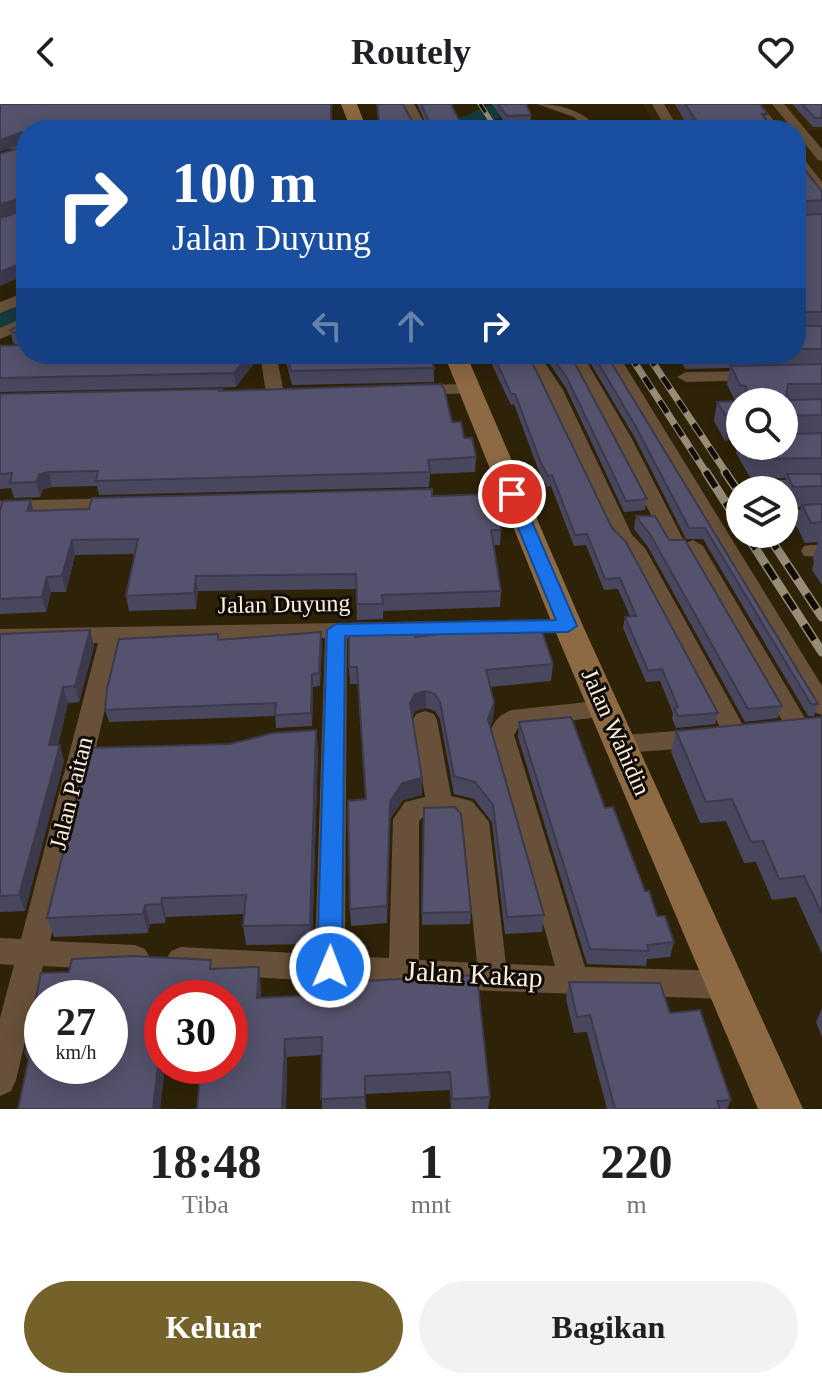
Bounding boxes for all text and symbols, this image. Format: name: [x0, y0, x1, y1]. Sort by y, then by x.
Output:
icon: back: [24, 30, 68, 74]
icon: heart: [754, 30, 798, 74]
text: Routely: [351, 32, 471, 72]
icon: right: [40, 152, 144, 256]
text: 100 m: [172, 152, 317, 214]
text: Jalan Duyung: [172, 218, 371, 258]
icon: left: [305, 304, 349, 348]
icon: ahead: [389, 304, 433, 348]
icon: right: [473, 304, 517, 348]
map controls: [726, 388, 798, 548]
button: search: [726, 388, 798, 460]
pin: [478, 460, 546, 528]
icon: arrive: [490, 472, 534, 516]
button: layers: [726, 476, 798, 548]
street label: Jalan Duyung: [217, 590, 351, 618]
street label: Jalan Wahidin: [577, 665, 655, 799]
street label: Jalan Paitan: [44, 734, 98, 852]
position arrow: [288, 925, 372, 1009]
street label: Jalan Kakap: [404, 955, 544, 993]
speed limit sign: 30: [144, 980, 248, 1084]
text: 27: [56, 999, 96, 1044]
text: km/h: [55, 1041, 97, 1063]
text: 18:48: [149, 1135, 261, 1188]
text: 1: [419, 1135, 443, 1188]
text: 220: [601, 1135, 673, 1188]
text: Tiba: [182, 1190, 229, 1219]
text: mnt: [411, 1190, 451, 1219]
text: m: [626, 1190, 647, 1219]
button: Keluar: [24, 1281, 403, 1373]
button: Bagikan: [419, 1281, 798, 1373]

